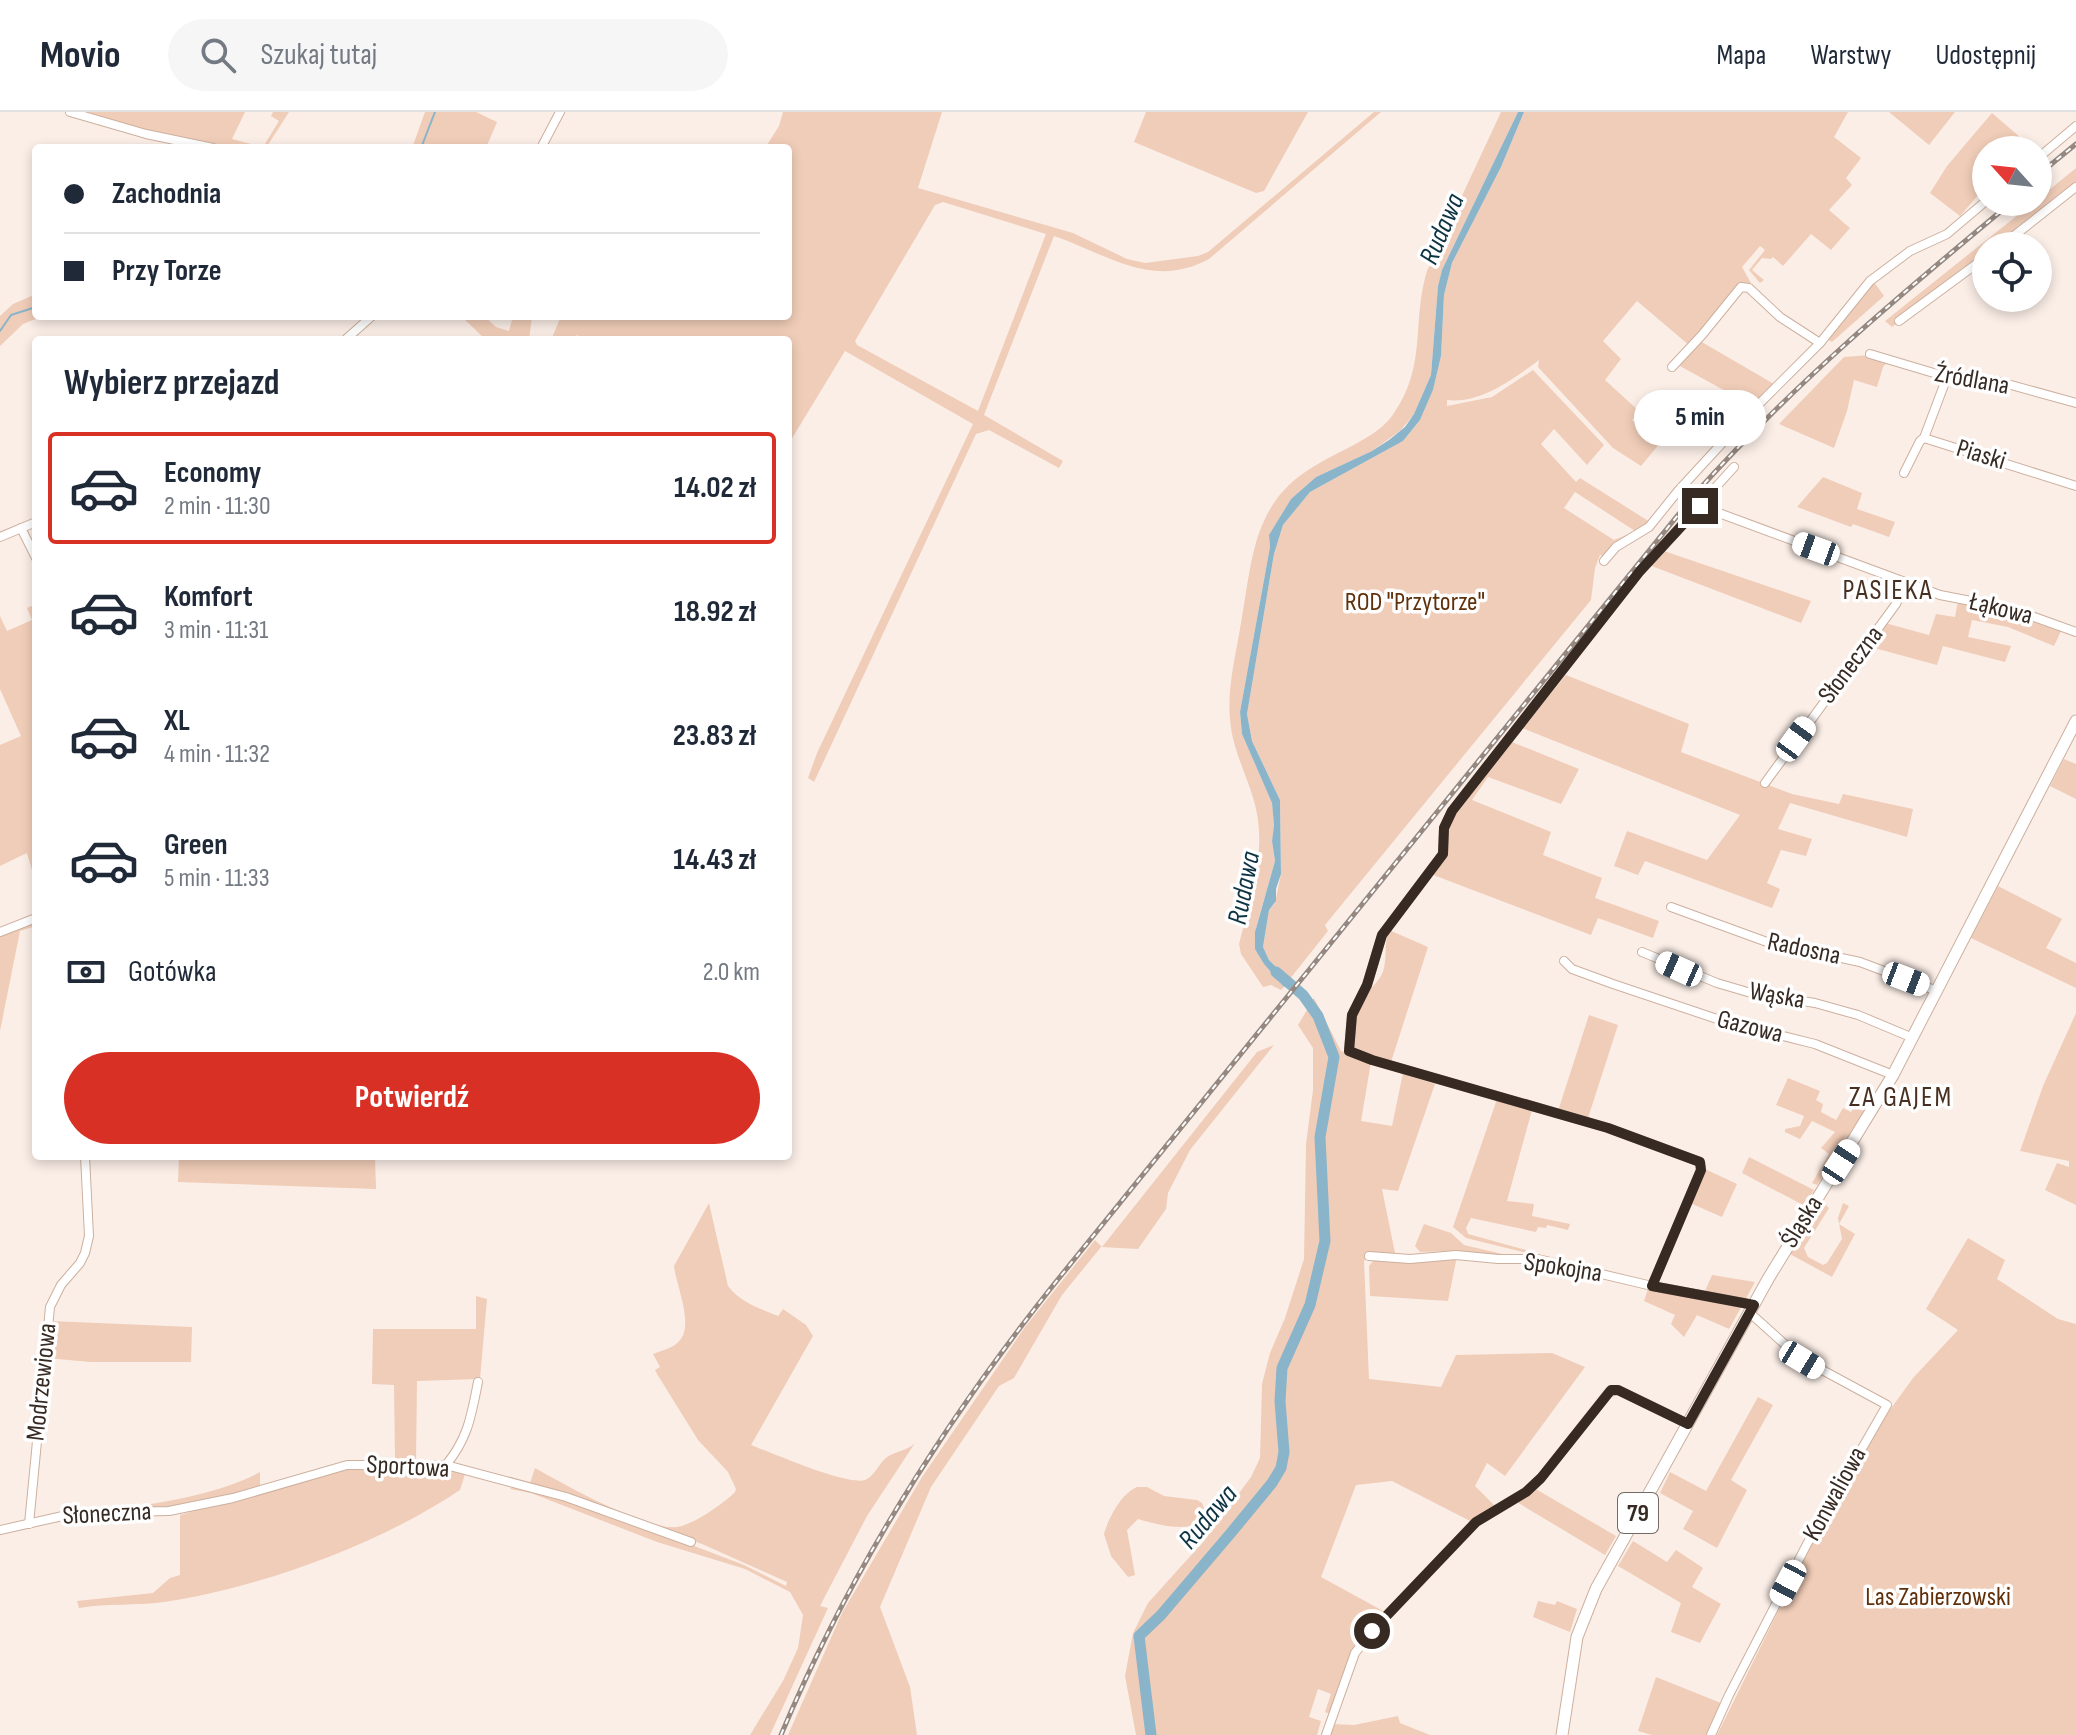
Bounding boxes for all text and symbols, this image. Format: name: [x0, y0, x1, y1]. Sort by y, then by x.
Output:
search box: [168, 19, 728, 91]
text: Movio: [40, 33, 120, 78]
icon: search: [196, 33, 240, 77]
text: Szukaj tutaj: [260, 37, 377, 73]
text: Mapa: [1717, 39, 1766, 72]
text: Warstwy: [1810, 39, 1891, 72]
text: Udostępnij: [1935, 39, 2036, 72]
north arrow: [1972, 136, 2052, 216]
map controls: [1972, 136, 2052, 312]
text: Zachodnia: [112, 176, 221, 212]
water label: Rudawa: [1412, 188, 1472, 269]
button: locate: [1972, 232, 2052, 312]
text: Przy Torze: [112, 253, 221, 289]
street label: Źródlana: [1932, 358, 2012, 402]
text: Wybierz przejazd: [64, 362, 280, 405]
callout: 5 min: [1634, 390, 1766, 446]
text: 5 min: [1675, 402, 1725, 433]
street label: Piaski: [1953, 433, 2009, 477]
icon: car: [68, 452, 140, 524]
text: Economy: [164, 455, 261, 491]
text: 14.02 zł: [674, 470, 756, 506]
route end: [1682, 488, 1718, 524]
text: 2 min · 11:30: [164, 491, 271, 522]
car: [1789, 530, 1843, 568]
district label: PASIEKA: [1842, 574, 1934, 607]
icon: car: [68, 576, 140, 648]
text: Komfort: [164, 579, 253, 615]
street label: Łąkowa: [1965, 586, 2036, 632]
park label: ROD "Przytorze": [1345, 587, 1485, 618]
text: 18.92 zł: [674, 594, 756, 630]
text: 3 min · 11:31: [164, 615, 268, 646]
street label: Słoneczna: [1812, 620, 1890, 710]
icon: car: [68, 700, 140, 772]
text: XL: [164, 703, 190, 739]
car: [1772, 713, 1820, 765]
text: 23.83 zł: [673, 718, 756, 754]
text: 4 min · 11:32: [164, 739, 270, 770]
icon: car: [68, 824, 140, 896]
text: Green: [164, 827, 228, 863]
text: 14.43 zł: [673, 842, 756, 878]
water label: Rudawa: [1221, 848, 1267, 927]
text: 5 min · 11:33: [164, 863, 270, 894]
street label: Radosna: [1765, 926, 1843, 972]
car: [1652, 948, 1706, 990]
icon: cash: [64, 950, 108, 994]
text: Gotówka: [128, 954, 217, 990]
text: 2.0 km: [703, 957, 760, 988]
car: [1879, 959, 1933, 999]
street label: Wąska: [1747, 976, 1807, 1016]
street label: Gazowa: [1714, 1004, 1786, 1050]
button: Potwierdź: [64, 1052, 760, 1144]
district label: ZA GAJEM: [1849, 1081, 1953, 1114]
car: [1818, 1135, 1864, 1189]
street label: Śląska: [1774, 1190, 1830, 1254]
street label: Spokojna: [1522, 1247, 1604, 1289]
street label: Modrzewiowa: [20, 1322, 64, 1442]
car: [1775, 1337, 1829, 1383]
street label: Konwaliowa: [1797, 1442, 1873, 1546]
street label: Sportowa: [366, 1449, 450, 1485]
water label: Rudawa: [1172, 1478, 1245, 1556]
road number: 79: [1618, 1493, 1658, 1533]
street label: Słoneczna: [62, 1496, 152, 1532]
car: [1766, 1556, 1810, 1610]
park label: Las Zabierzowski: [1865, 1582, 2011, 1613]
route start: [1354, 1613, 1390, 1649]

